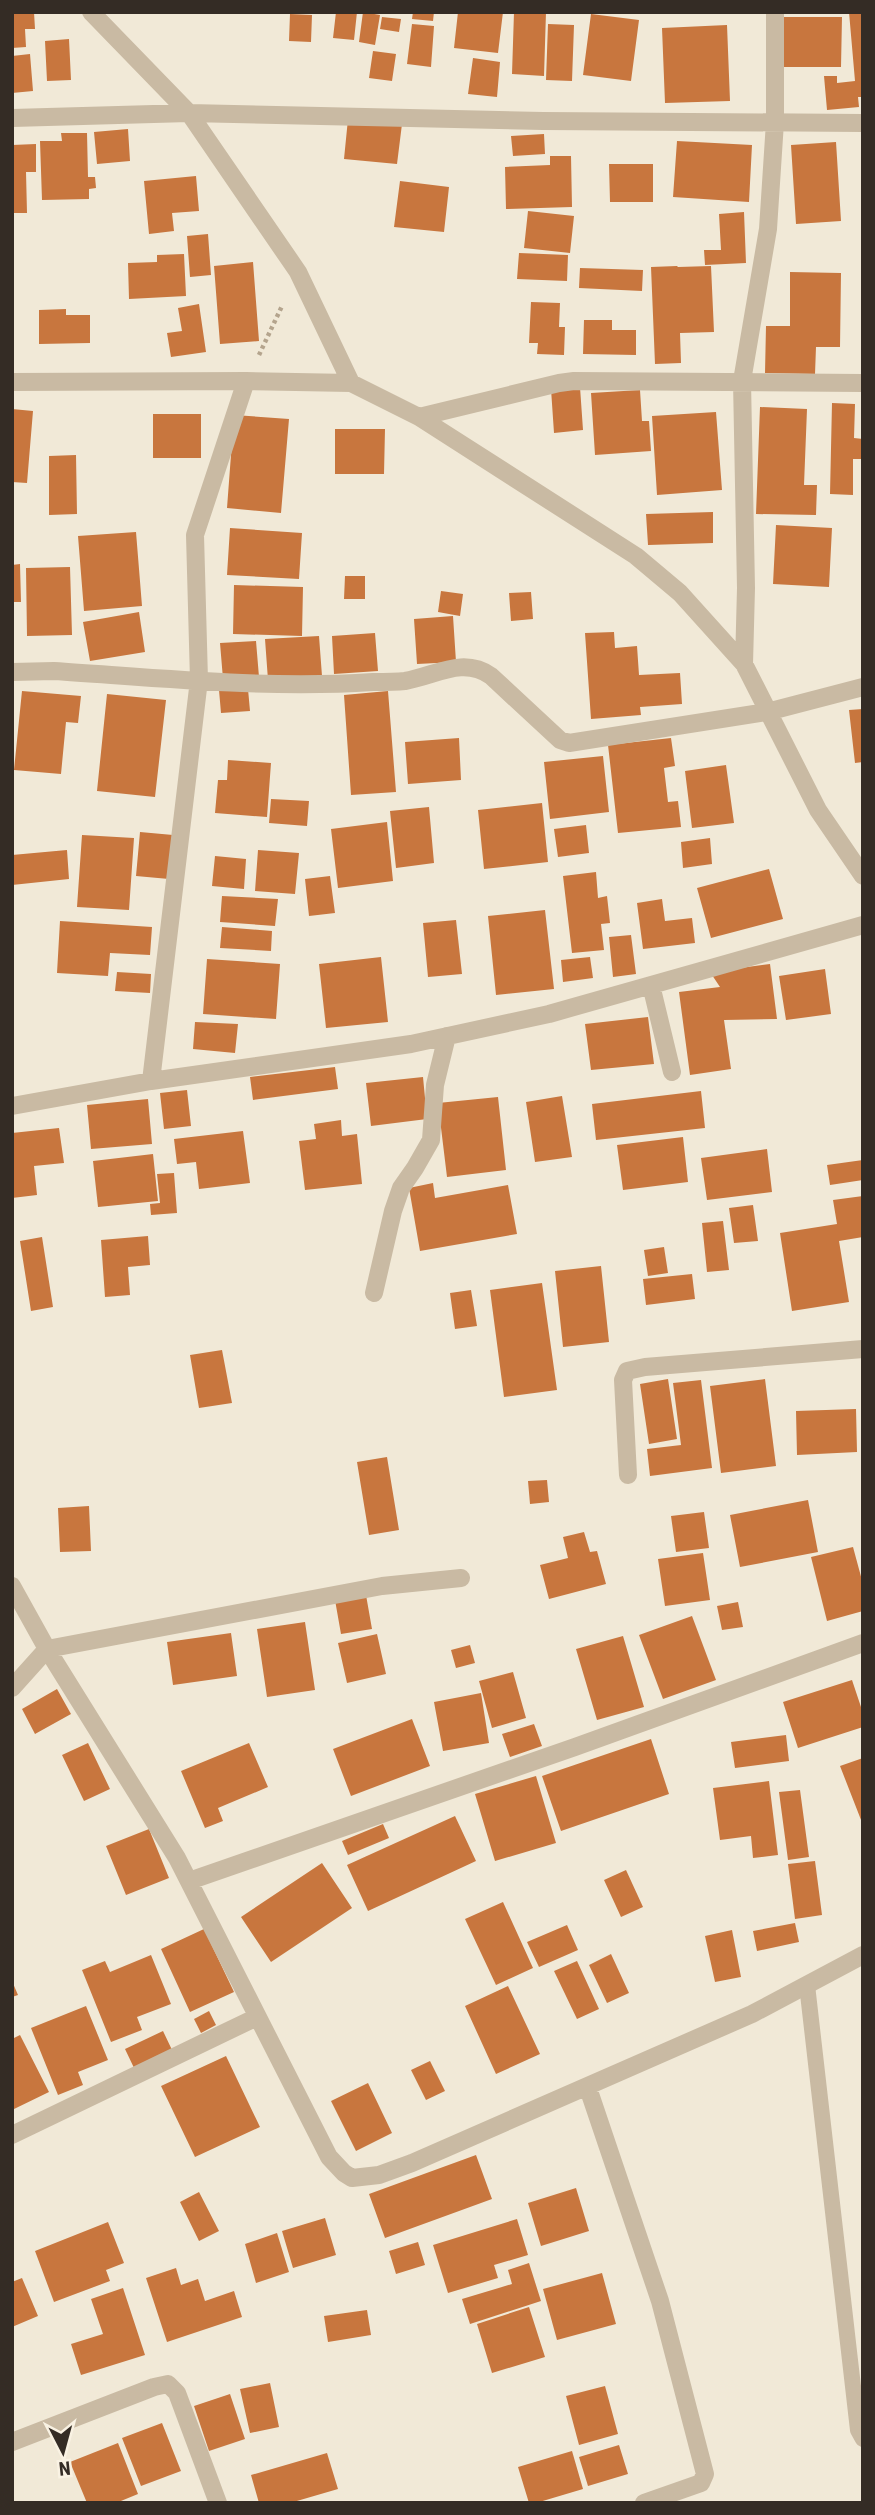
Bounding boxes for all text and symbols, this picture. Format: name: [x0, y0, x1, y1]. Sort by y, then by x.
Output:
north arrow: [28, 2417, 98, 2487]
text: N: [58, 2456, 72, 2480]

